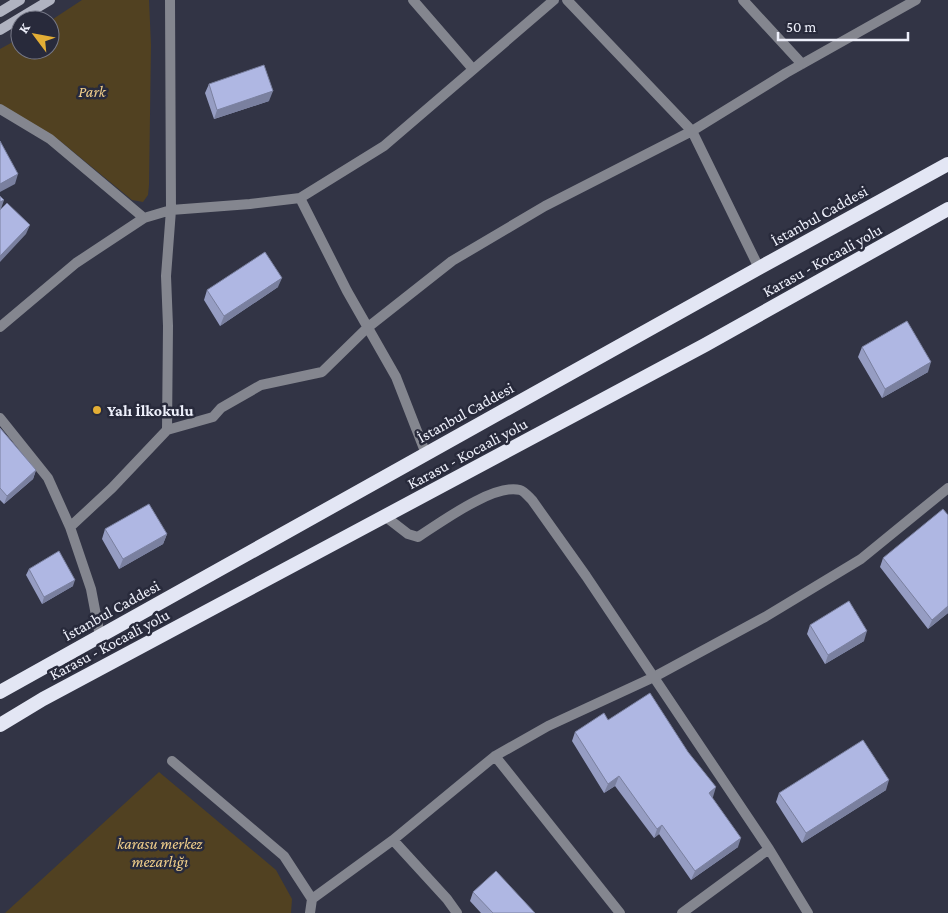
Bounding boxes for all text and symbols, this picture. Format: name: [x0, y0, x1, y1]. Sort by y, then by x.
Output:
north arrow: [10, 10, 60, 60]
scale bar: [778, 10, 908, 42]
text: K: [15, 19, 34, 36]
text: 50 m: [786, 19, 816, 35]
park label: Park: [78, 83, 107, 100]
street label: İstanbul Caddesi: [768, 182, 870, 249]
street label: Karasu - Kocaali yolu: [760, 220, 886, 301]
street label: İstanbul Caddesi: [414, 379, 516, 446]
place label: Yalı İlkokulu: [107, 402, 194, 419]
marker: Yalı İlkokulu: [91, 404, 103, 416]
street label: Karasu - Kocaali yolu: [404, 414, 531, 493]
street label: İstanbul Caddesi: [60, 577, 162, 644]
street label: Karasu - Kocaali yolu: [46, 605, 173, 684]
park label: karasu merkez mezarlığı: [117, 835, 204, 871]

